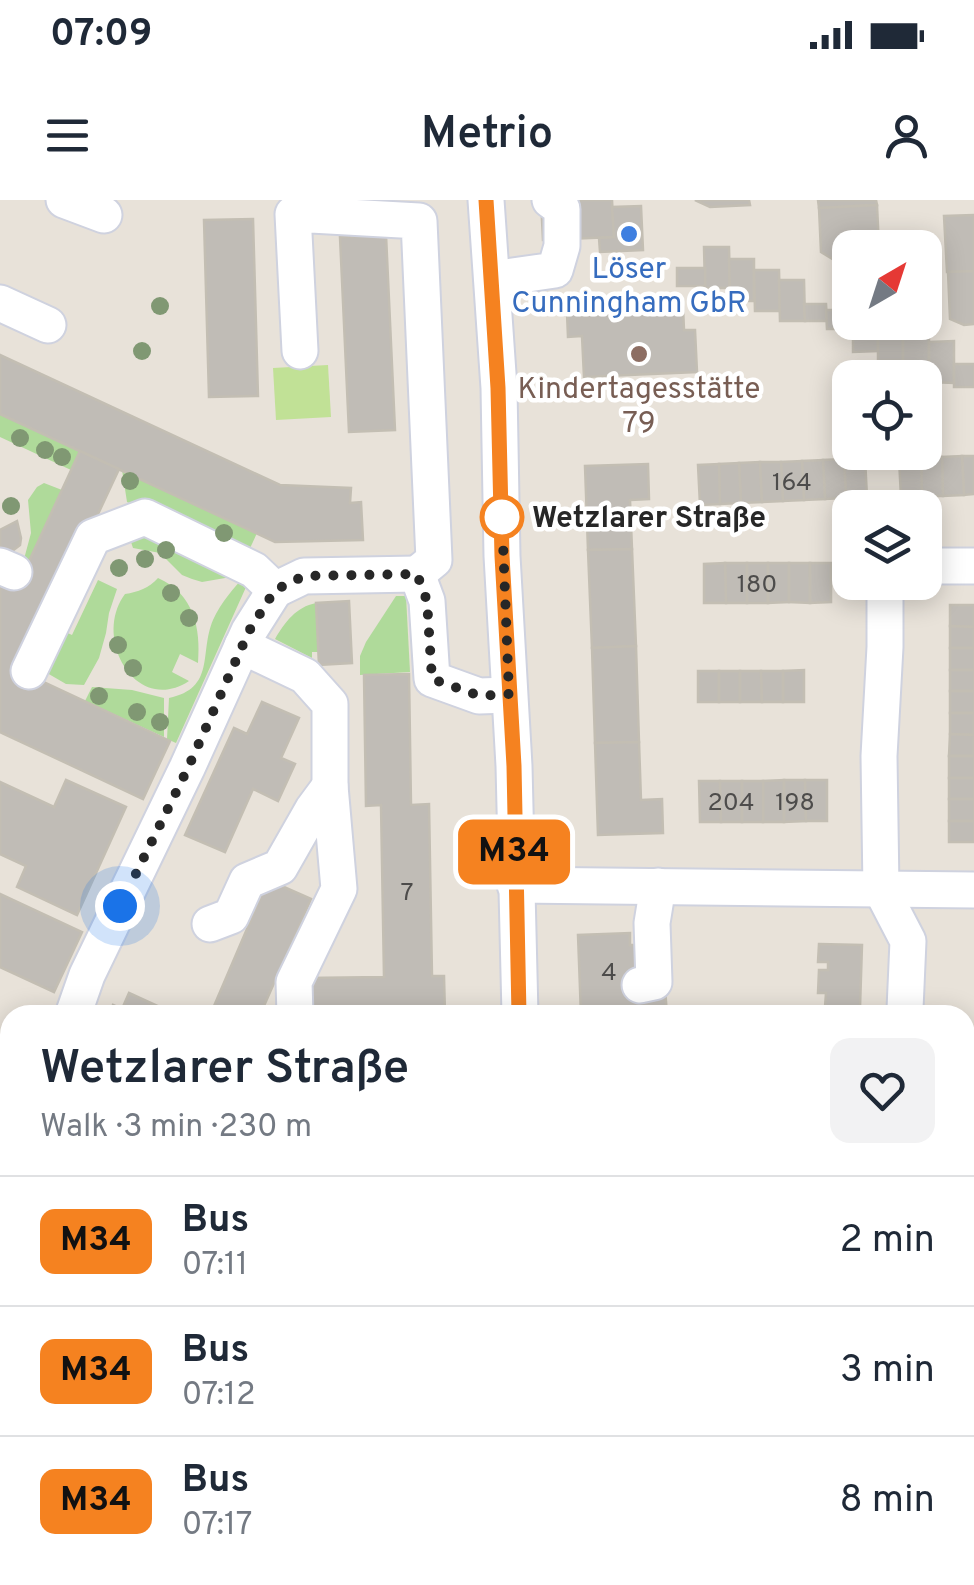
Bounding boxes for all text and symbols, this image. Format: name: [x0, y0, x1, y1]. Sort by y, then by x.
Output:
text: 07:09: [50, 11, 152, 60]
text: Metrio: [421, 107, 553, 164]
icon: menu: [40, 108, 95, 163]
icon: person: [879, 108, 934, 163]
marker: Löser Cunningham GbR: [618, 223, 640, 245]
north arrow: [832, 230, 942, 340]
map controls: [832, 230, 942, 600]
place label: Löser Cunningham GbR: [511, 252, 747, 323]
marker: Kindertagesstätte 79: [628, 343, 650, 365]
button: locate: [832, 360, 942, 470]
place label: Kindertagesstätte 79: [518, 372, 760, 443]
house number: 164: [772, 468, 812, 500]
button: layers: [832, 490, 942, 600]
marker: Wetzlarer Straße: [481, 496, 523, 538]
place label: Wetzlarer Straße: [532, 501, 766, 538]
house number: 180: [737, 570, 777, 602]
house number: 204: [708, 788, 754, 820]
house number: 198: [775, 788, 815, 820]
line badge: M34: [456, 820, 572, 884]
text: M34: [478, 830, 550, 874]
house number: 7: [400, 878, 414, 910]
your location: [95, 881, 145, 931]
house number: 4: [601, 958, 617, 990]
button: heart: [830, 1038, 935, 1143]
text: Wetzlarer Straße: [40, 1040, 409, 1100]
text: Walk · 3 min · 230 m: [40, 1108, 312, 1148]
text: Bus: [182, 1197, 249, 1246]
text: 2 min: [840, 1217, 935, 1266]
text: M34: [60, 1219, 132, 1263]
text: 07:11: [182, 1246, 248, 1286]
text: Bus: [182, 1327, 249, 1376]
text: 3 min: [840, 1347, 935, 1396]
text: M34: [60, 1349, 132, 1393]
text: 07:12: [182, 1376, 256, 1416]
text: Bus: [182, 1457, 249, 1506]
text: 8 min: [840, 1477, 935, 1526]
text: M34: [60, 1479, 132, 1523]
text: 07:17: [182, 1506, 253, 1546]

